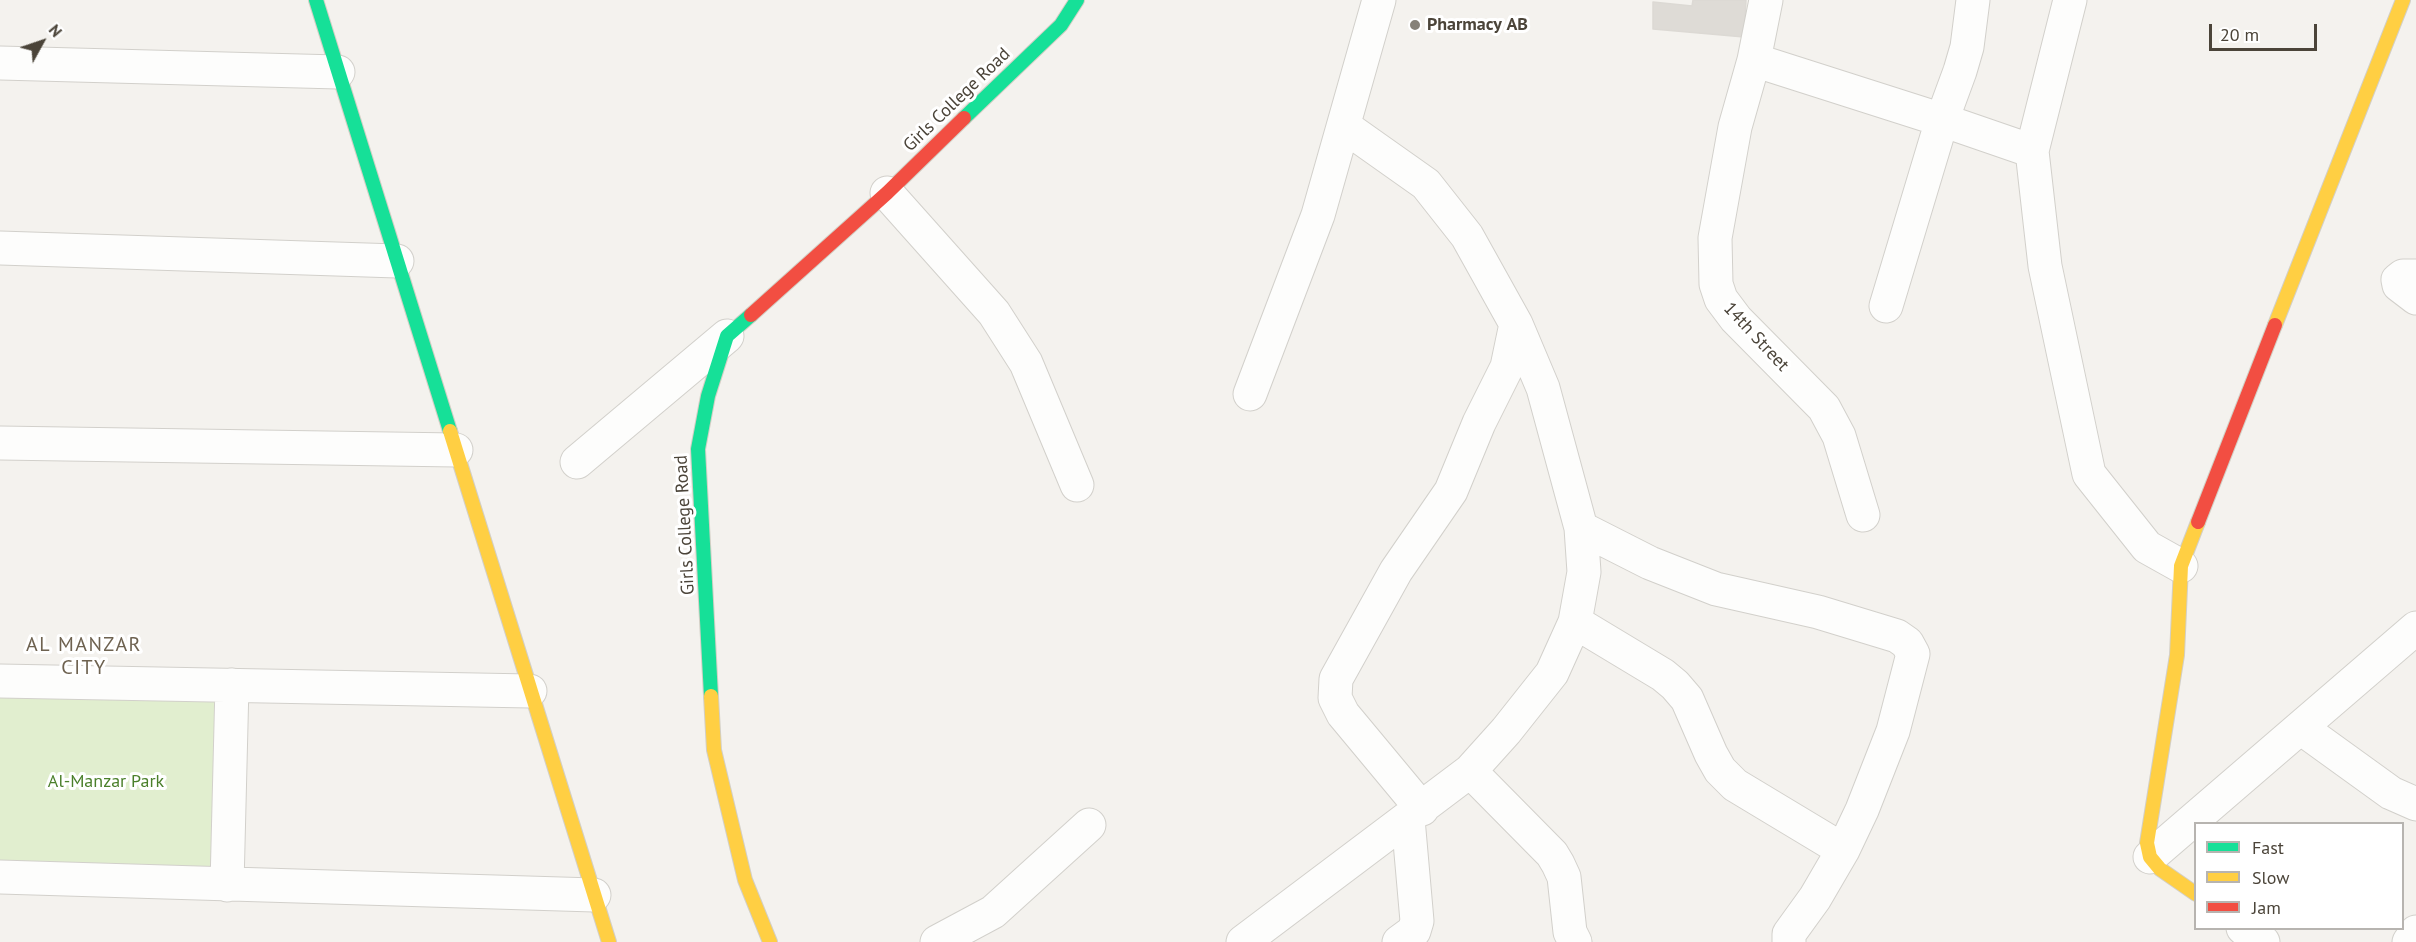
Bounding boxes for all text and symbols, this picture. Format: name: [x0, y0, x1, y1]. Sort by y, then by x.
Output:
north arrow: [12, 12, 72, 72]
scale bar: [2212, 12, 2320, 50]
place label: Pharmacy AB: [1427, 14, 1528, 36]
marker: Pharmacy AB: [1408, 18, 1422, 32]
text: N: [45, 20, 67, 41]
text: 20 m: [2220, 23, 2259, 46]
street label: Girls College Road: [899, 44, 1015, 156]
street label: 14th Street: [1719, 298, 1793, 376]
street label: Girls College Road: [671, 454, 699, 596]
district label: AL MANZAR CITY: [26, 633, 142, 680]
park label: Al-Manzar Park: [48, 771, 164, 793]
legend: [2194, 822, 2404, 930]
text: Fast: [2252, 836, 2284, 859]
text: Slow: [2252, 866, 2290, 889]
text: Jam: [2252, 896, 2281, 919]

